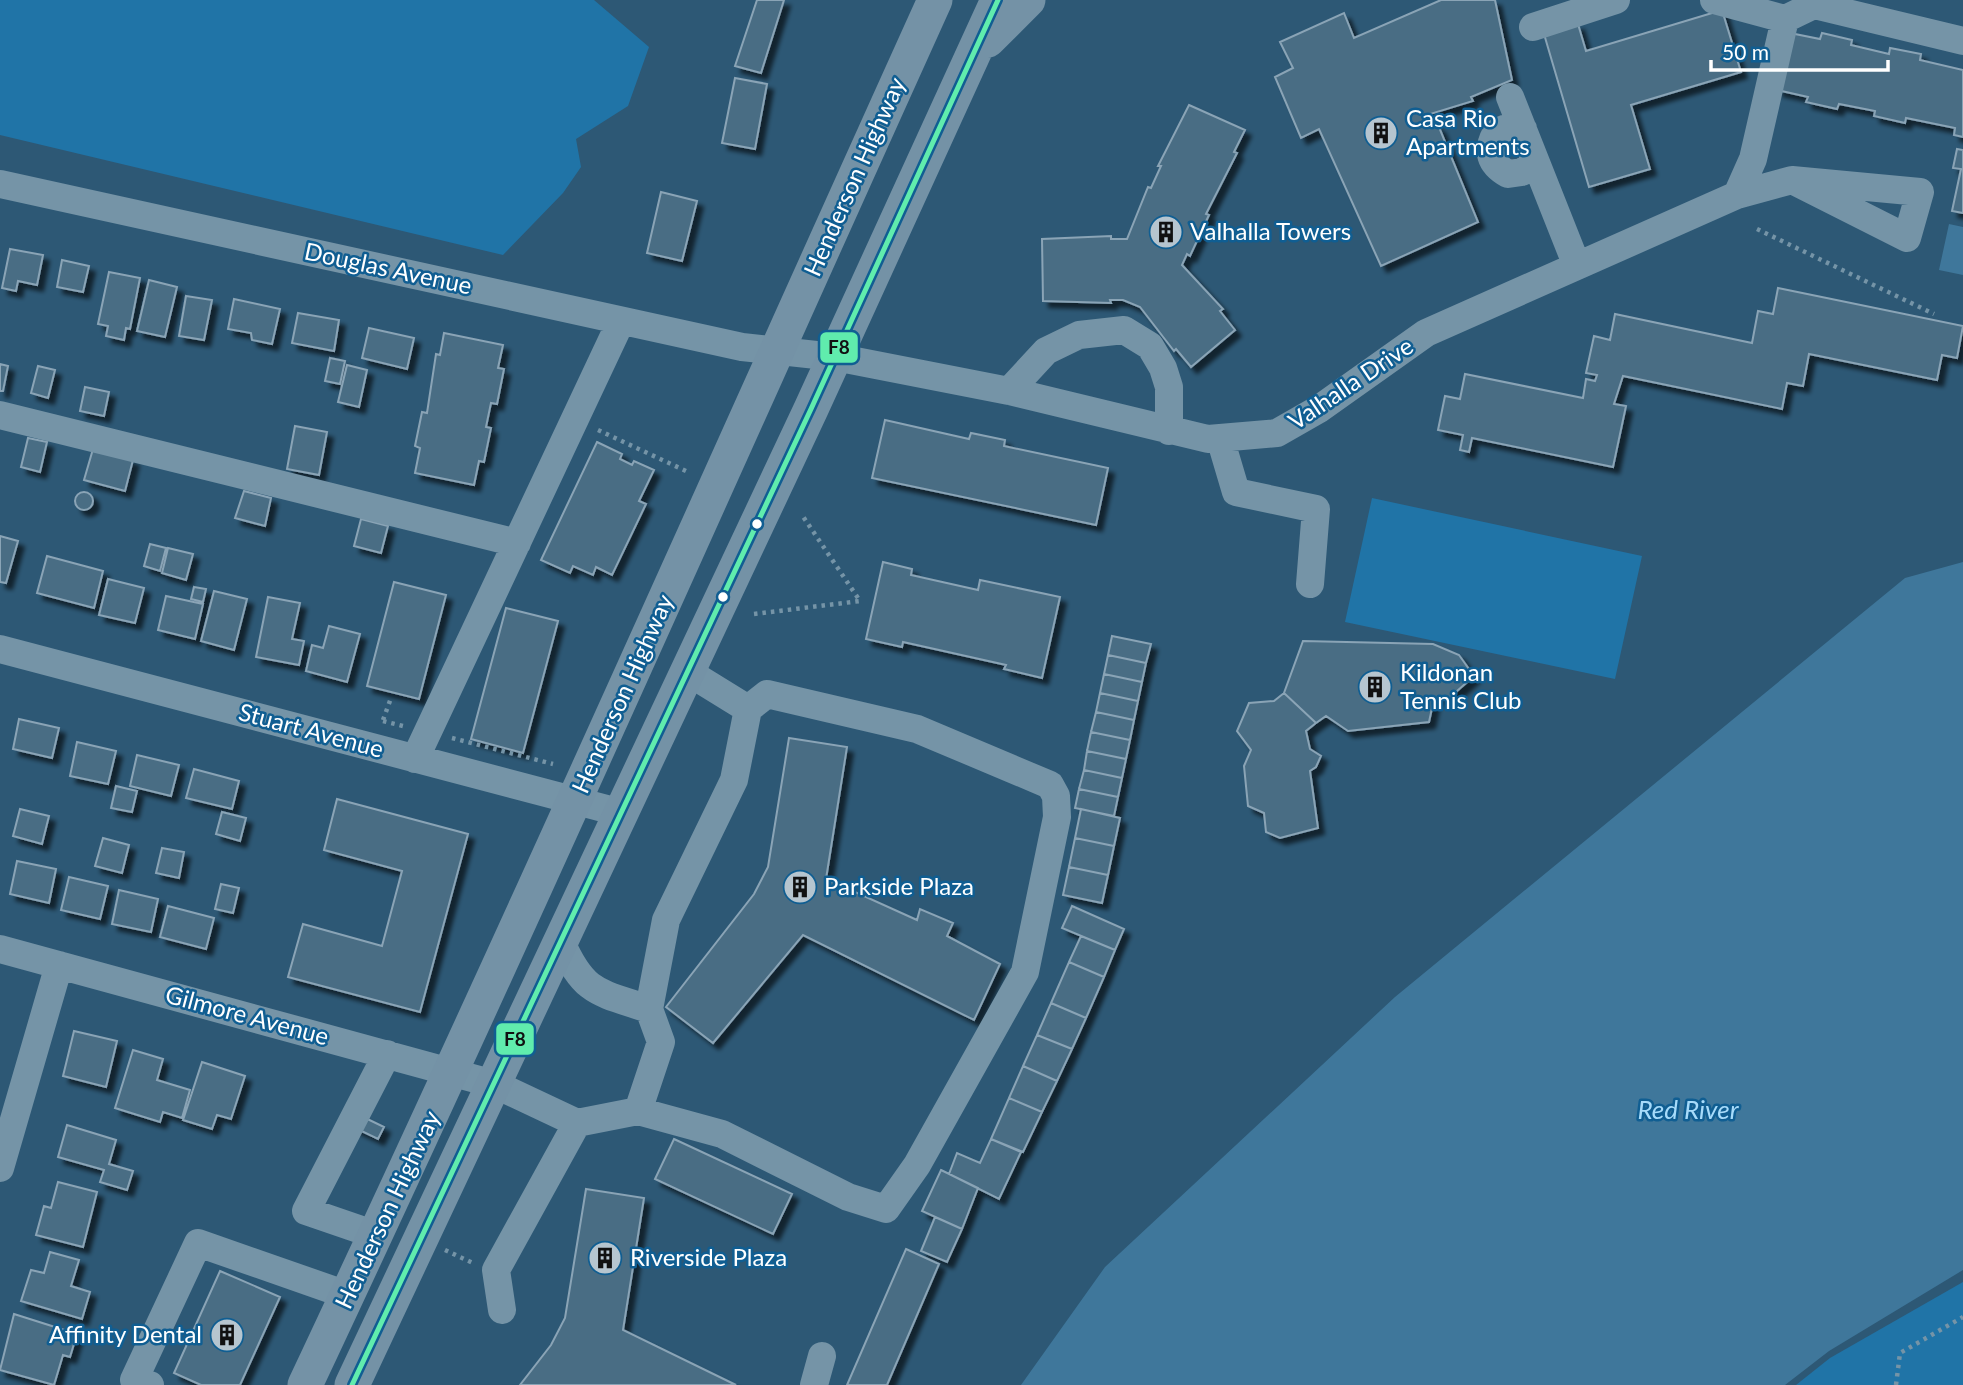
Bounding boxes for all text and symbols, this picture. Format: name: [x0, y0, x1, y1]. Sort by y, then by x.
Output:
scale bar: [1711, 28, 1888, 72]
text: 50 m: [1722, 39, 1769, 64]
street label: Henderson Highway: [797, 72, 911, 280]
place label: Casa Rio Apartments: [1406, 103, 1530, 160]
building icon: Casa Rio Apartments: [1362, 114, 1400, 152]
building icon: Valhalla Towers: [1147, 213, 1185, 251]
place label: Valhalla Towers: [1190, 216, 1351, 245]
street label: Douglas Avenue: [302, 236, 475, 299]
street label: Valhalla Drive: [1282, 330, 1418, 435]
line badge: F8: [819, 331, 859, 364]
text: F8: [828, 335, 850, 358]
unlabelled marker: [750, 517, 764, 531]
street label: Henderson Highway: [565, 589, 679, 797]
unlabelled marker: [716, 590, 730, 604]
place label: Kildonan Tennis Club: [1400, 657, 1522, 714]
building icon: Kildonan Tennis Club: [1356, 668, 1394, 706]
street label: Stuart Avenue: [236, 696, 387, 763]
building icon: Parkside Plaza: [781, 868, 819, 906]
place label: Parkside Plaza: [824, 871, 974, 900]
street label: Gilmore Avenue: [163, 979, 332, 1050]
line badge: F8: [495, 1022, 535, 1056]
text: F8: [504, 1027, 526, 1050]
water label: Red River: [1637, 1093, 1740, 1125]
street label: Henderson Highway: [328, 1105, 445, 1313]
building icon: Riverside Plaza: [586, 1239, 624, 1277]
place label: Riverside Plaza: [630, 1242, 787, 1271]
building icon: Affinity Dental: [208, 1316, 246, 1354]
place label: Affinity Dental: [49, 1319, 202, 1348]

